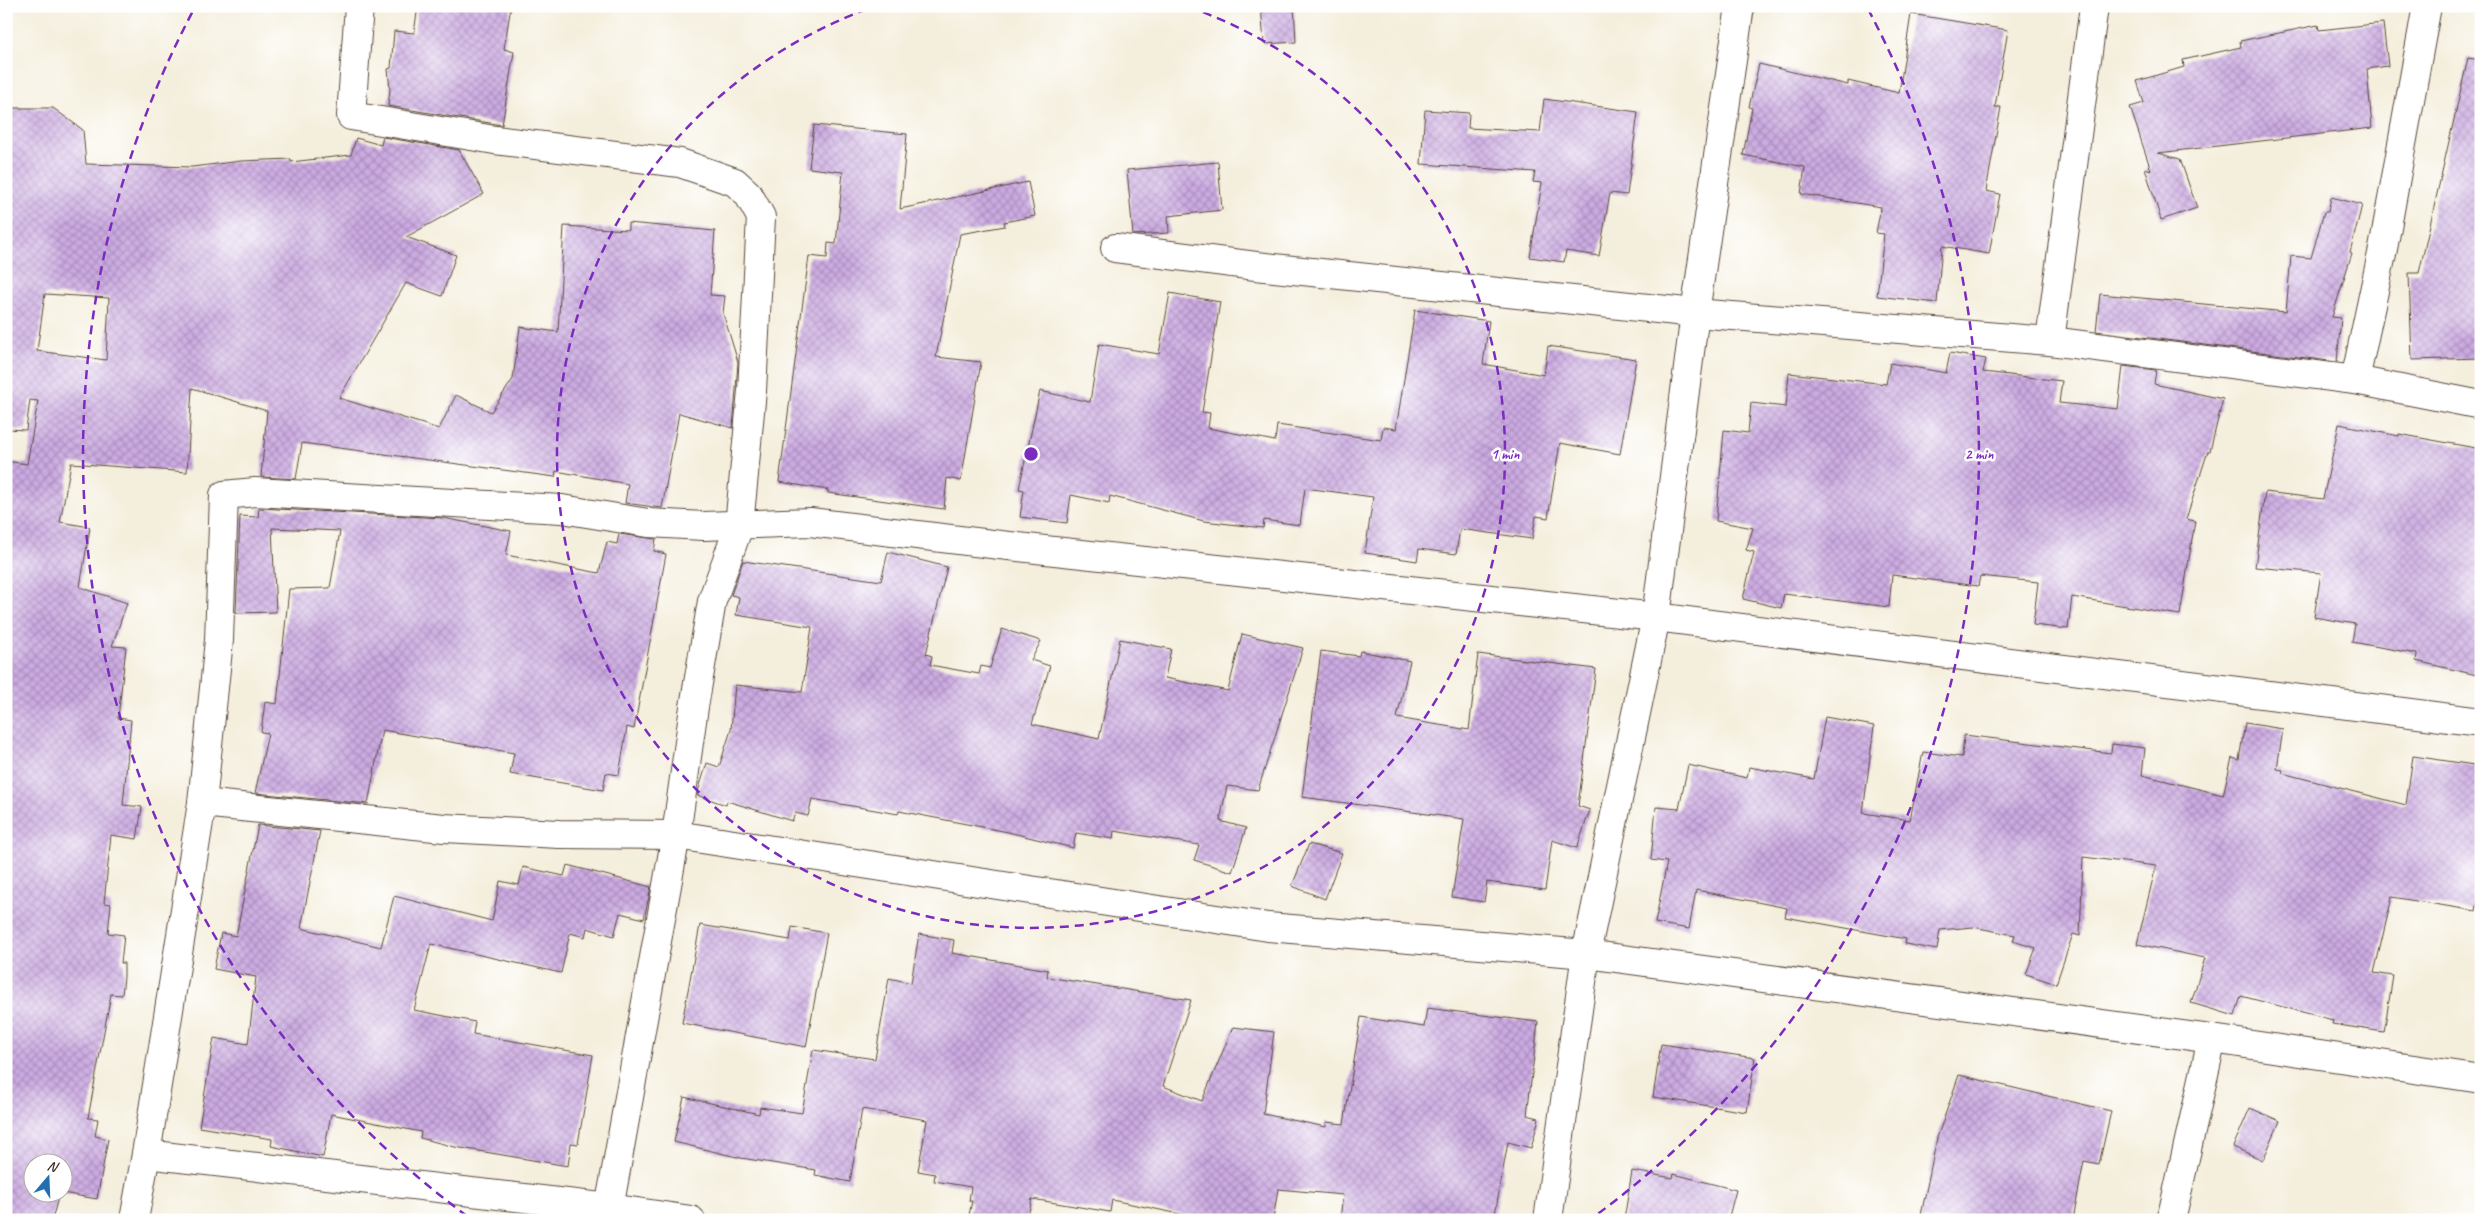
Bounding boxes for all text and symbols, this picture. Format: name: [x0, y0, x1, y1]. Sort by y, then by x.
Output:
centre of rings: [1022, 445, 1040, 463]
text: 1 min: [1491, 445, 1520, 464]
text: 2 min: [1965, 445, 1994, 464]
north arrow: [22, 1154, 72, 1204]
text: N: [45, 1157, 61, 1176]

